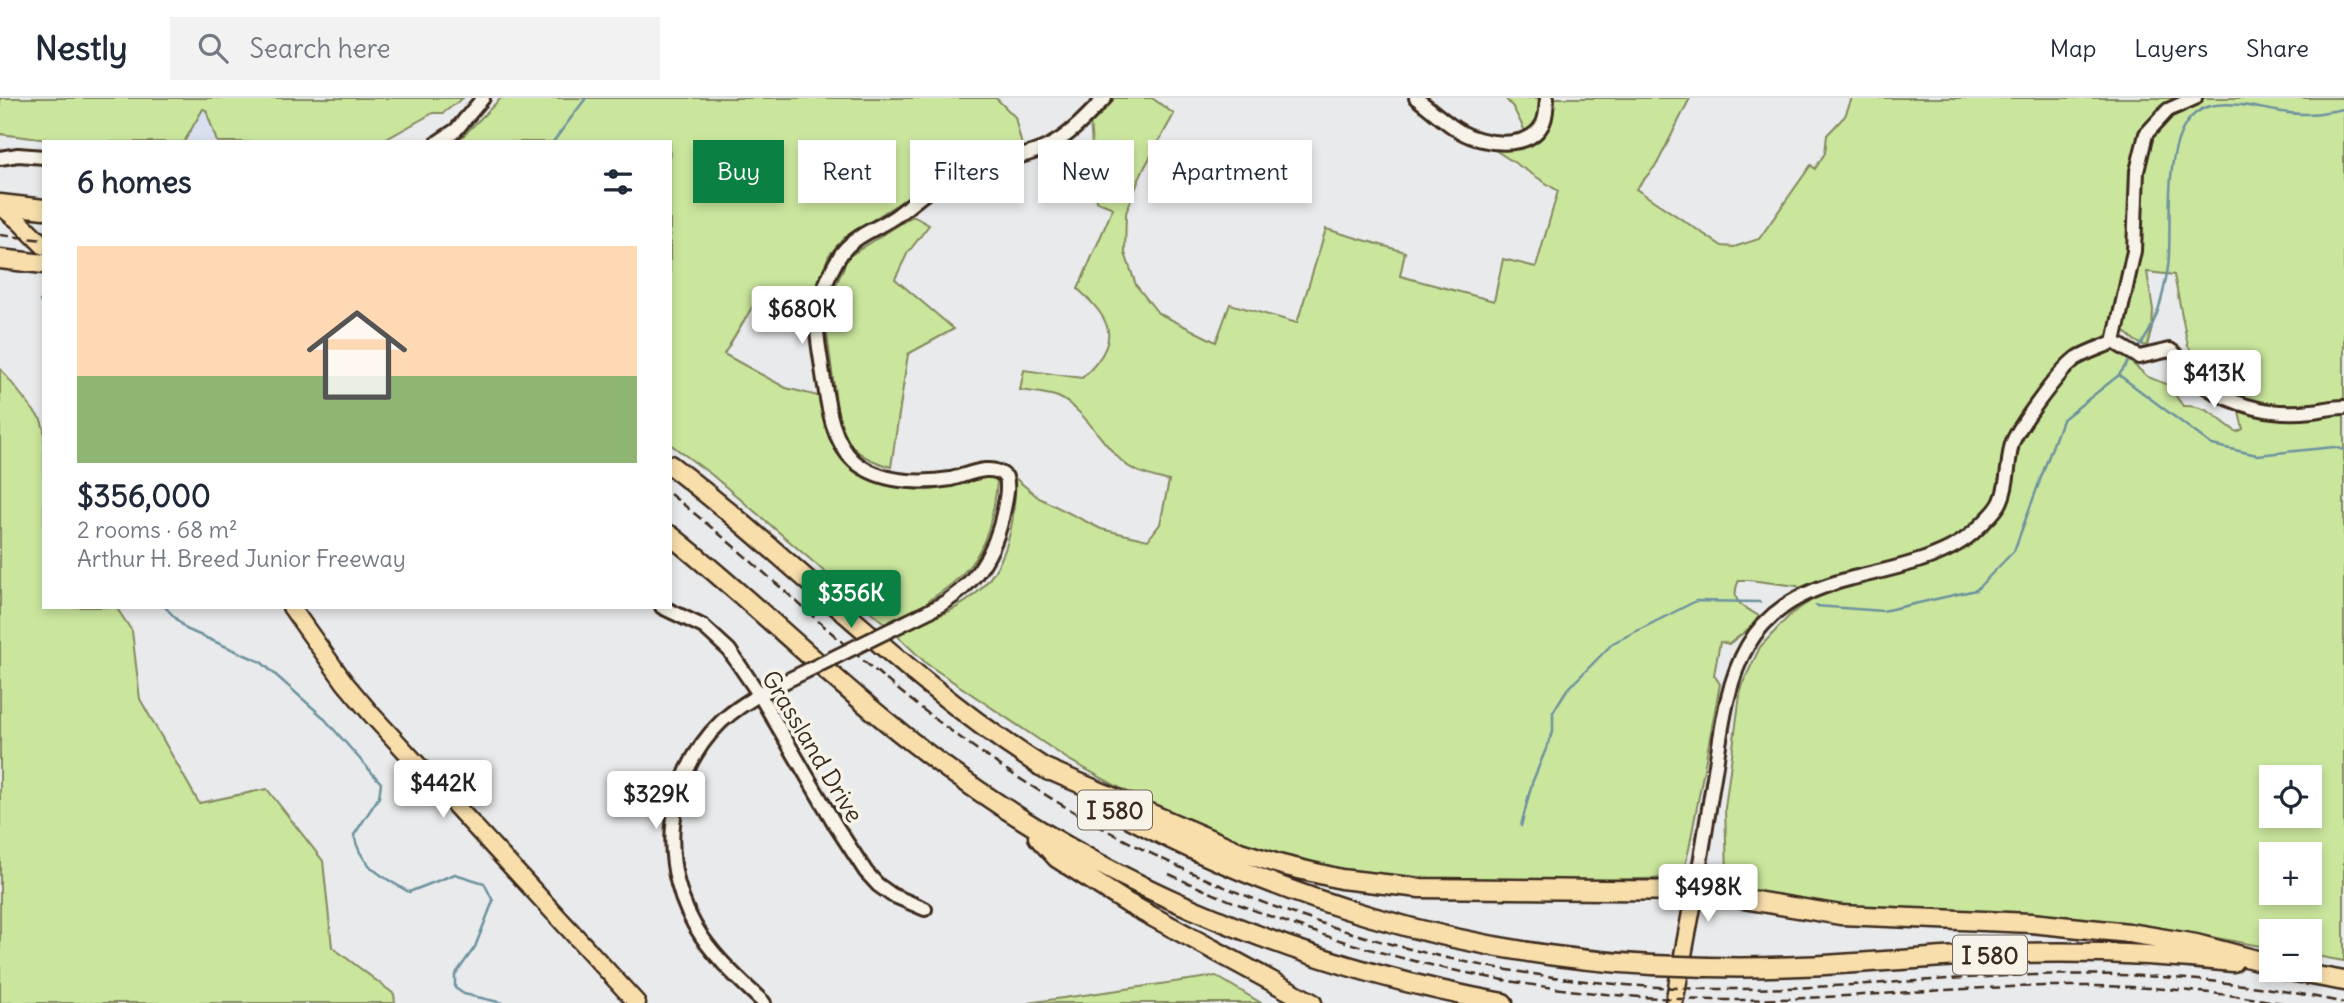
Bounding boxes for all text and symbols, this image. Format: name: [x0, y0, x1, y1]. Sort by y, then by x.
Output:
search box: [170, 17, 660, 80]
text: Nestly: [35, 27, 128, 69]
icon: search: [194, 29, 232, 67]
text: Search here: [250, 32, 391, 65]
text: Map: [2050, 33, 2096, 63]
text: Layers: [2134, 33, 2208, 63]
text: Share: [2246, 33, 2309, 63]
chip: Buy: [693, 140, 784, 203]
chip: Rent: [798, 140, 896, 203]
chip: Filters: [910, 140, 1024, 203]
chip: New: [1038, 140, 1134, 203]
chip: Apartment: [1148, 140, 1312, 203]
text: 6 homes: [77, 163, 192, 201]
icon: filters: [599, 163, 637, 201]
pin: $680K: [753, 286, 851, 346]
icon: home: [294, 292, 420, 418]
text: $680K: [768, 294, 836, 323]
pin: $413K: [2165, 350, 2263, 410]
text: $413K: [2183, 358, 2245, 387]
text: $356,000: [77, 477, 211, 515]
text: 2 rooms · 68 m²: [77, 515, 238, 544]
text: Arthur H. Breed Junior Freeway: [77, 544, 406, 573]
pin: $356K: [802, 570, 900, 630]
text: $356K: [818, 578, 884, 607]
street label: Grassland Drive: [756, 665, 870, 827]
pin: $442K: [394, 760, 492, 820]
map controls: [2259, 765, 2322, 982]
button: locate: [2259, 765, 2322, 828]
text: $442K: [410, 768, 476, 797]
pin: $329K: [607, 772, 705, 831]
text: $329K: [623, 779, 689, 808]
road number: I 580: [1078, 790, 1152, 830]
button: +: [2259, 842, 2322, 905]
pin: $498K: [1659, 864, 1757, 924]
text: $498K: [1675, 872, 1741, 901]
button: −: [2259, 919, 2322, 982]
road number: I 580: [1953, 936, 2027, 974]

